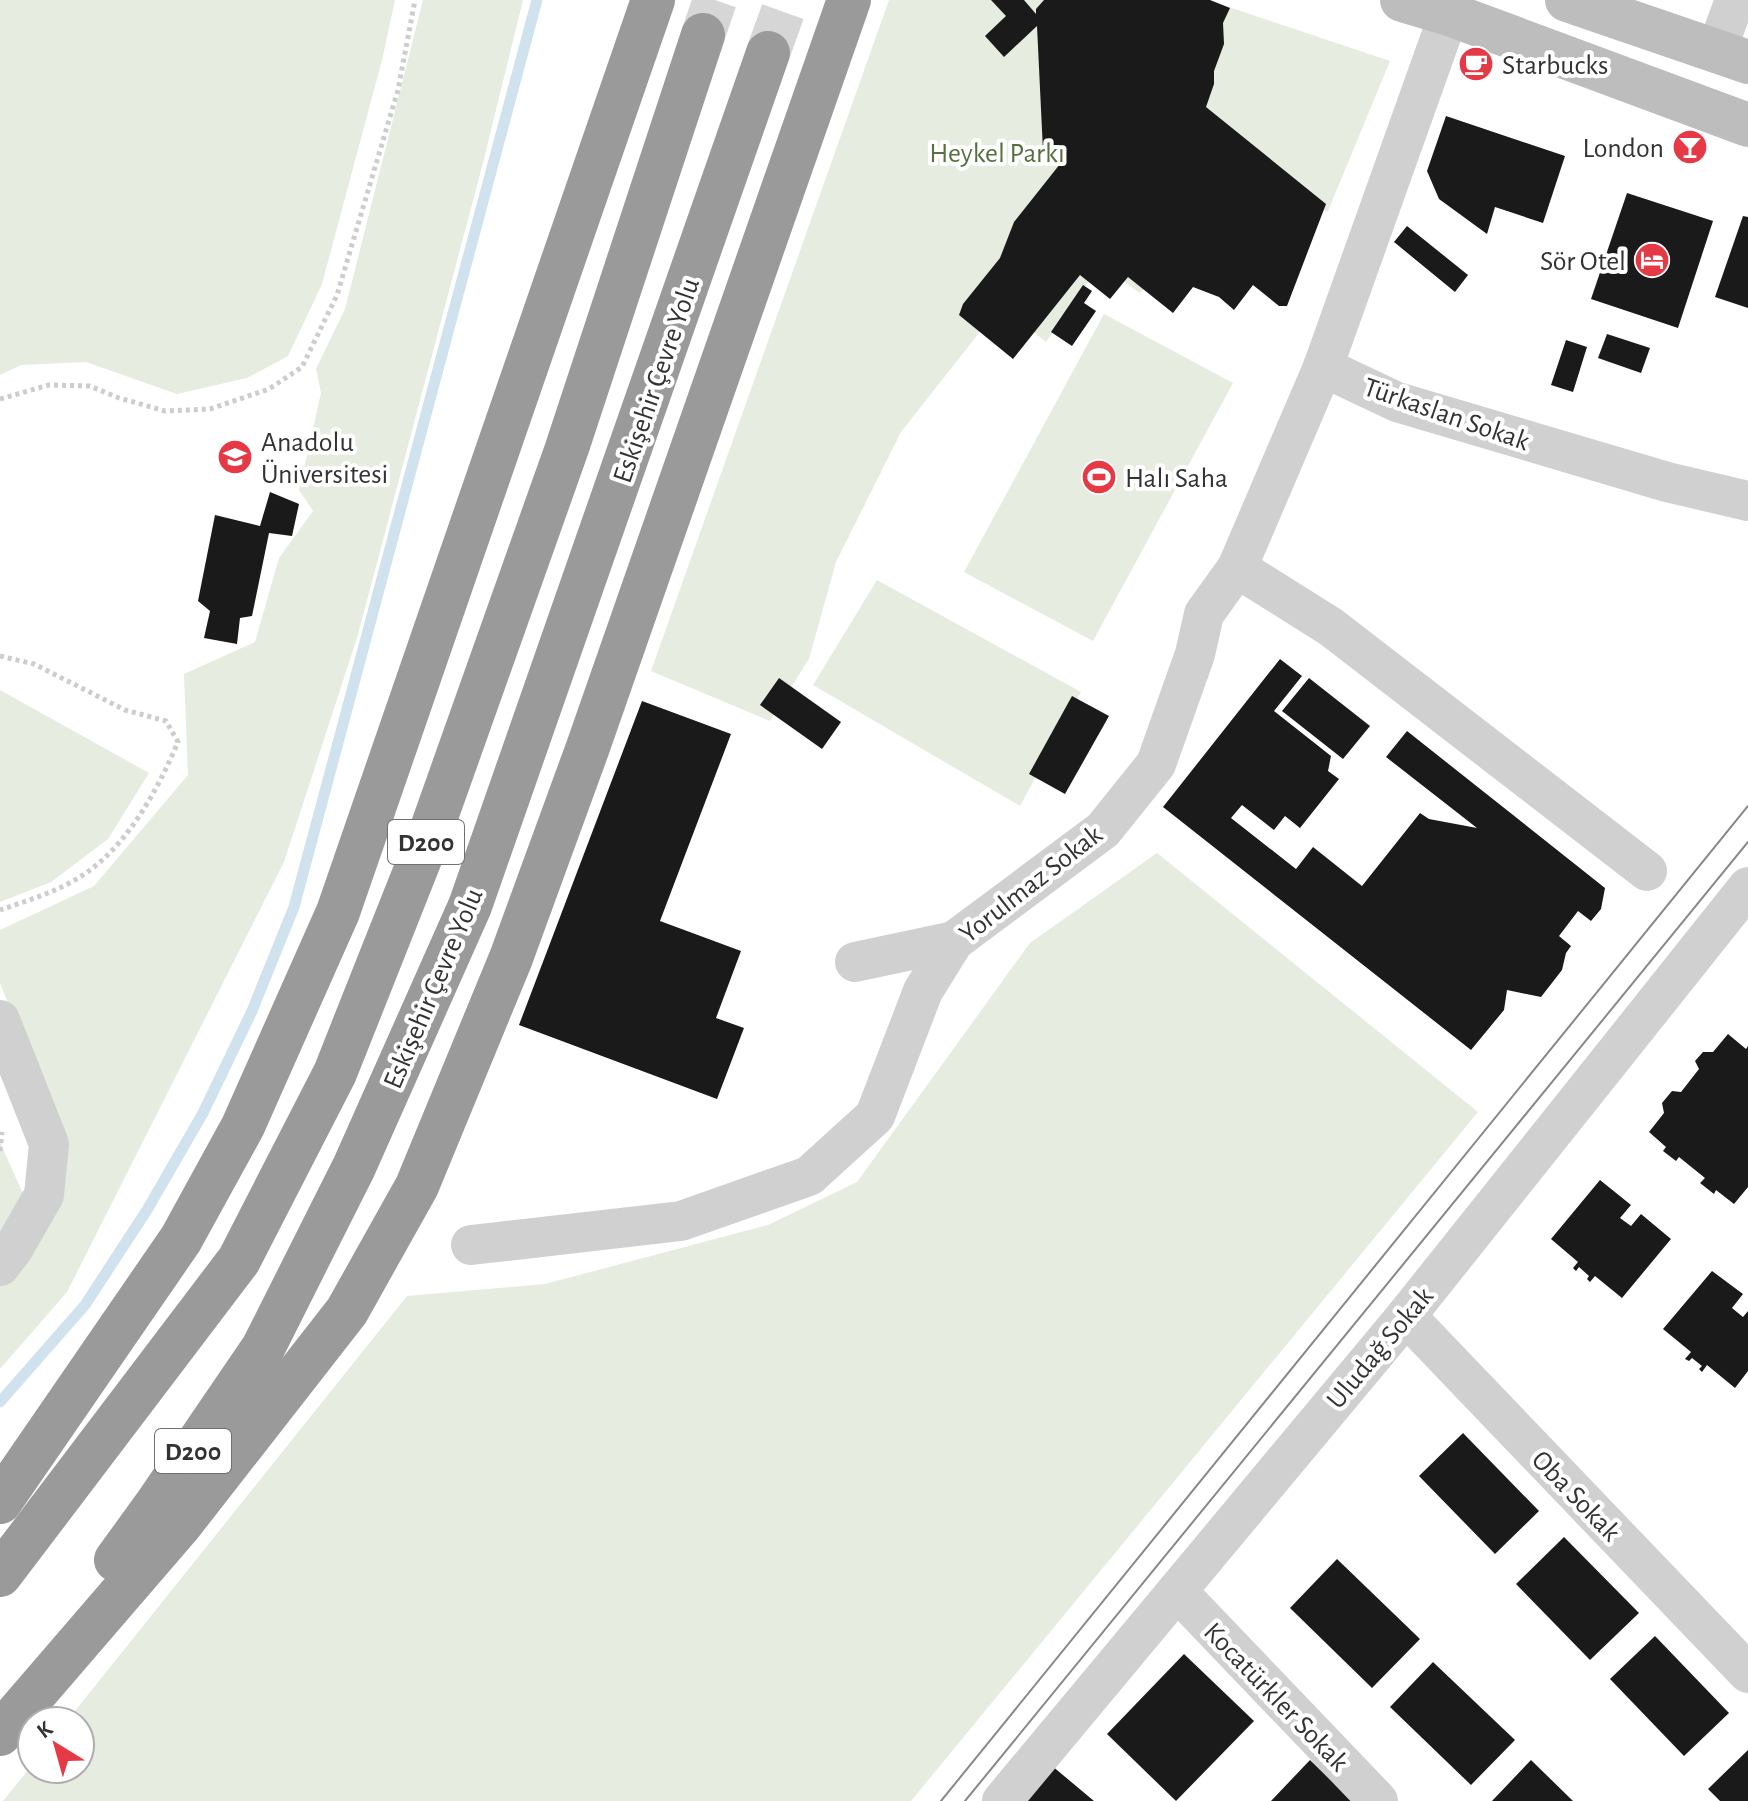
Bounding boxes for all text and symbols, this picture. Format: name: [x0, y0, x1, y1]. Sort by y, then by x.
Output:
cafe icon: Starbucks: [1457, 45, 1495, 83]
place label: Starbucks: [1502, 52, 1608, 80]
bar icon: London: [1671, 128, 1709, 166]
place label: London: [1582, 135, 1664, 163]
park label: Heykel Parkı: [929, 140, 1065, 168]
hotel icon: Sör Otel: [1633, 241, 1671, 279]
place label: Sör Otel: [1540, 248, 1626, 276]
street label: Eskişehir Çevre Yolu: [609, 274, 705, 487]
street label: Türkaslan Sokak: [1360, 373, 1533, 456]
place label: Anadolu Üniversitesi: [261, 429, 388, 489]
school or university icon: Anadolu Üniversitesi: [216, 438, 254, 476]
sports icon: Halı Saha: [1080, 458, 1118, 496]
place label: Halı Saha: [1125, 465, 1228, 493]
road number: D200: [388, 820, 464, 864]
street label: Yorulmaz Sokak: [955, 820, 1108, 949]
street label: Eskişehir Çevre Yolu: [379, 884, 489, 1093]
street label: Uludağ Sokak: [1322, 1282, 1439, 1414]
road number: D200: [155, 1429, 231, 1473]
street label: Oba Sokak: [1526, 1446, 1625, 1547]
street label: Kocatürkler Sokak: [1198, 1618, 1353, 1777]
north arrow: [16, 1705, 96, 1785]
text: K: [33, 1716, 57, 1742]

